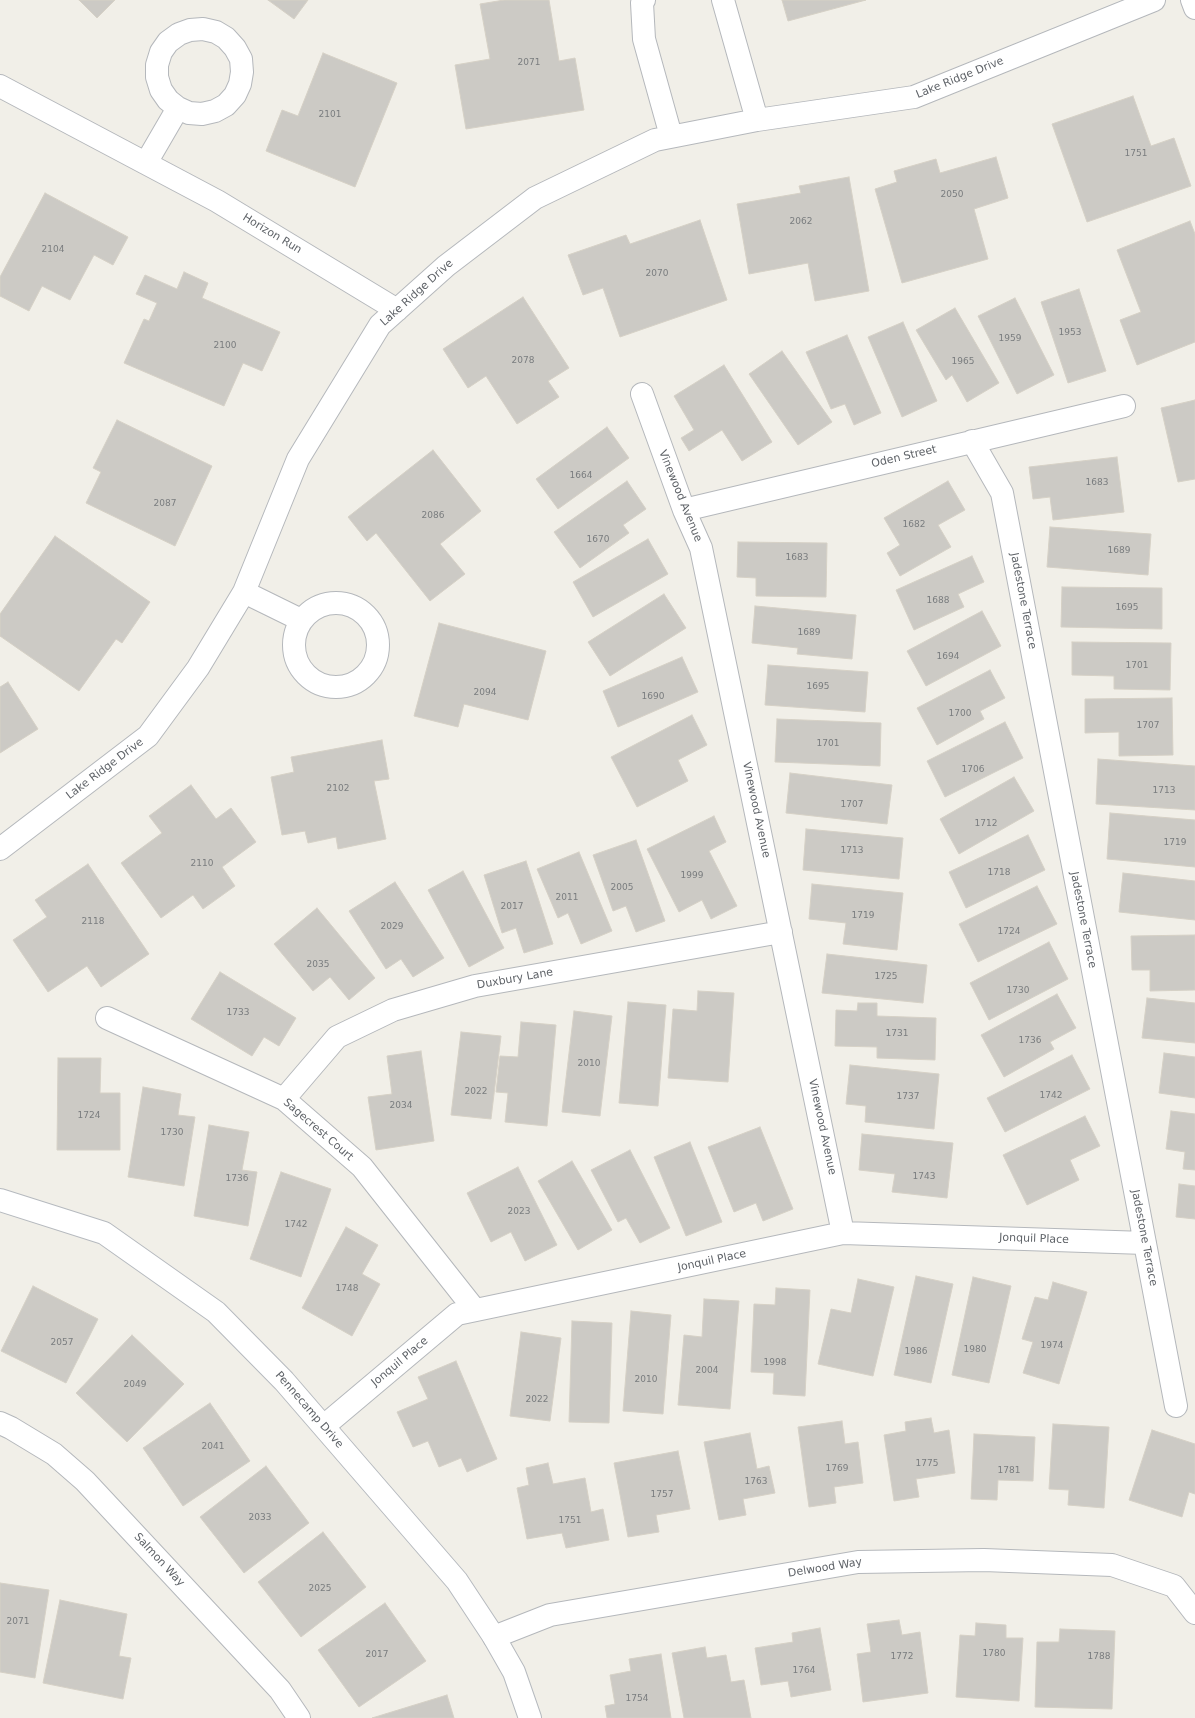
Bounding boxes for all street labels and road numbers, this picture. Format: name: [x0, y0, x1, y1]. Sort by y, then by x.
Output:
street label: Lake Ridge Drive: [914, 54, 1006, 102]
street label: Horizon Run: [240, 211, 304, 257]
street label: Lake Ridge Drive: [378, 257, 456, 329]
street label: Oden Street: [870, 443, 938, 471]
street label: Vinewood Avenue: [656, 448, 704, 544]
street label: Jadestone Terrace: [1007, 552, 1039, 650]
street label: Lake Ridge Drive: [64, 736, 146, 802]
street label: Vinewood Avenue: [739, 761, 773, 859]
street label: Jadestone Terrace: [1067, 871, 1099, 969]
street label: Duxbury Lane: [476, 966, 554, 992]
street label: Vinewood Avenue: [805, 1078, 839, 1176]
street label: Sagecrest Court: [280, 1096, 356, 1164]
street label: Jadestone Terrace: [1128, 1189, 1160, 1287]
street label: Jonquil Place: [999, 1231, 1069, 1247]
street label: Jonquil Place: [677, 1247, 747, 1275]
street label: Jonquil Place: [369, 1335, 431, 1389]
street label: Pennecamp Drive: [272, 1369, 346, 1451]
street label: Salmon Way: [131, 1531, 187, 1589]
street label: Delwood Way: [787, 1556, 863, 1580]

